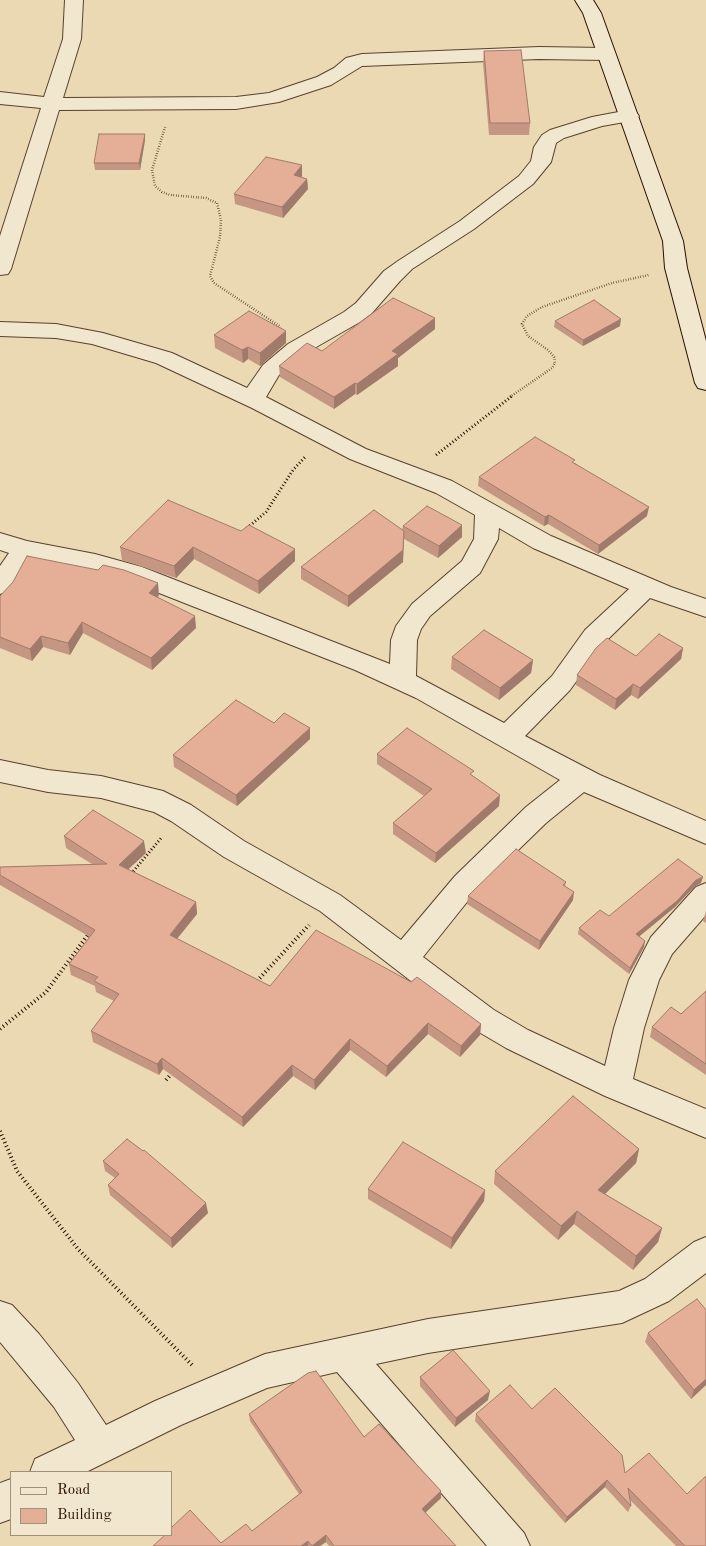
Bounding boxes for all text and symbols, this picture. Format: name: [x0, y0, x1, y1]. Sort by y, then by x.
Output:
legend: [10, 1471, 172, 1536]
text: Road: [57, 1483, 90, 1498]
text: Building: [57, 1508, 112, 1523]

